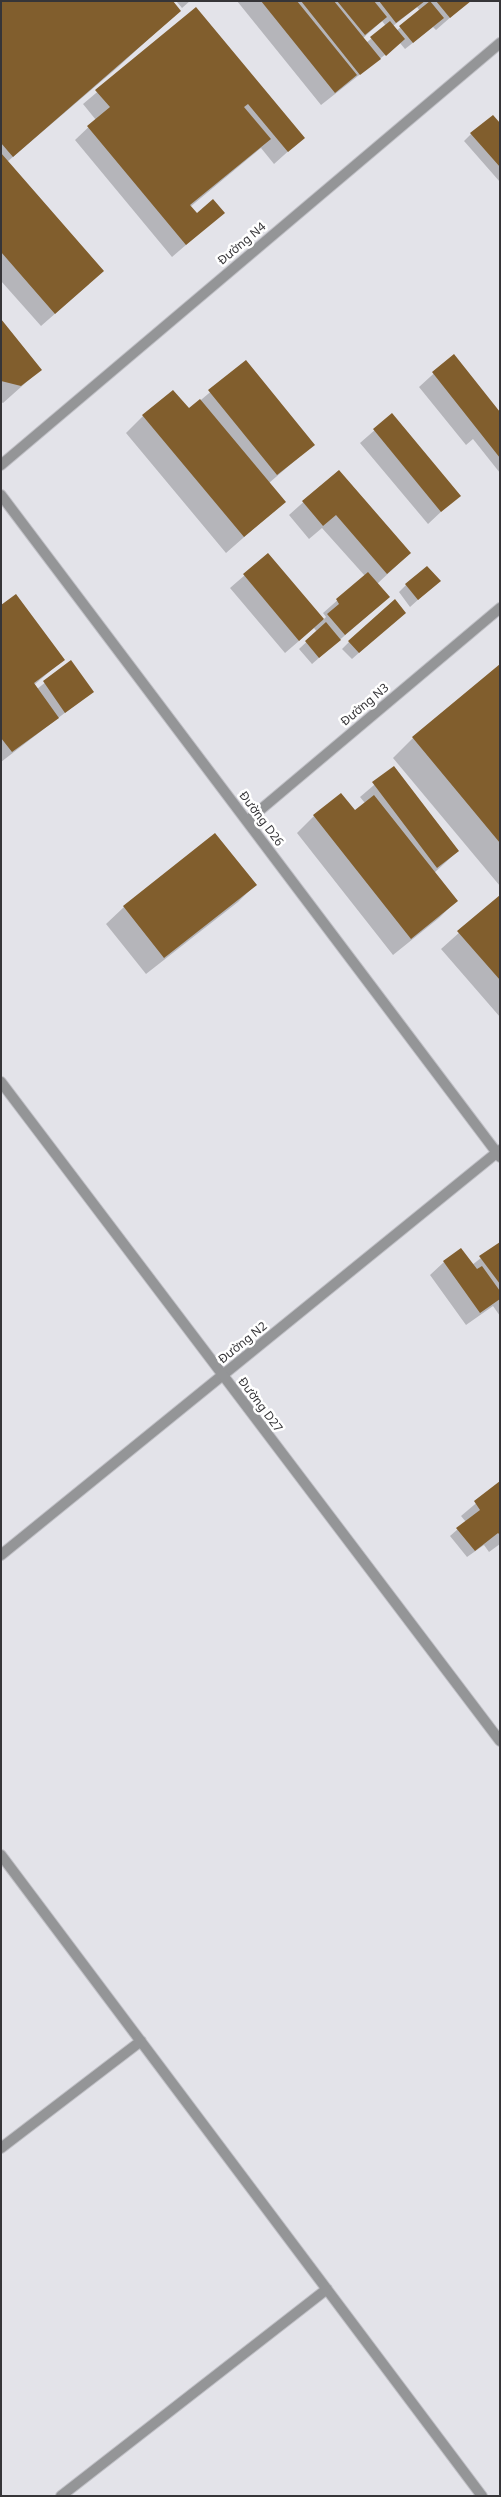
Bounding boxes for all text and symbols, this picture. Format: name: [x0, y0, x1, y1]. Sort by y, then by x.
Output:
street label: Đường N4: [215, 220, 269, 268]
street label: Đường N3: [338, 681, 392, 729]
street label: Đường D26: [236, 789, 286, 849]
street label: Đường N2: [216, 1319, 270, 1367]
street label: Đường D27: [235, 1375, 285, 1435]

